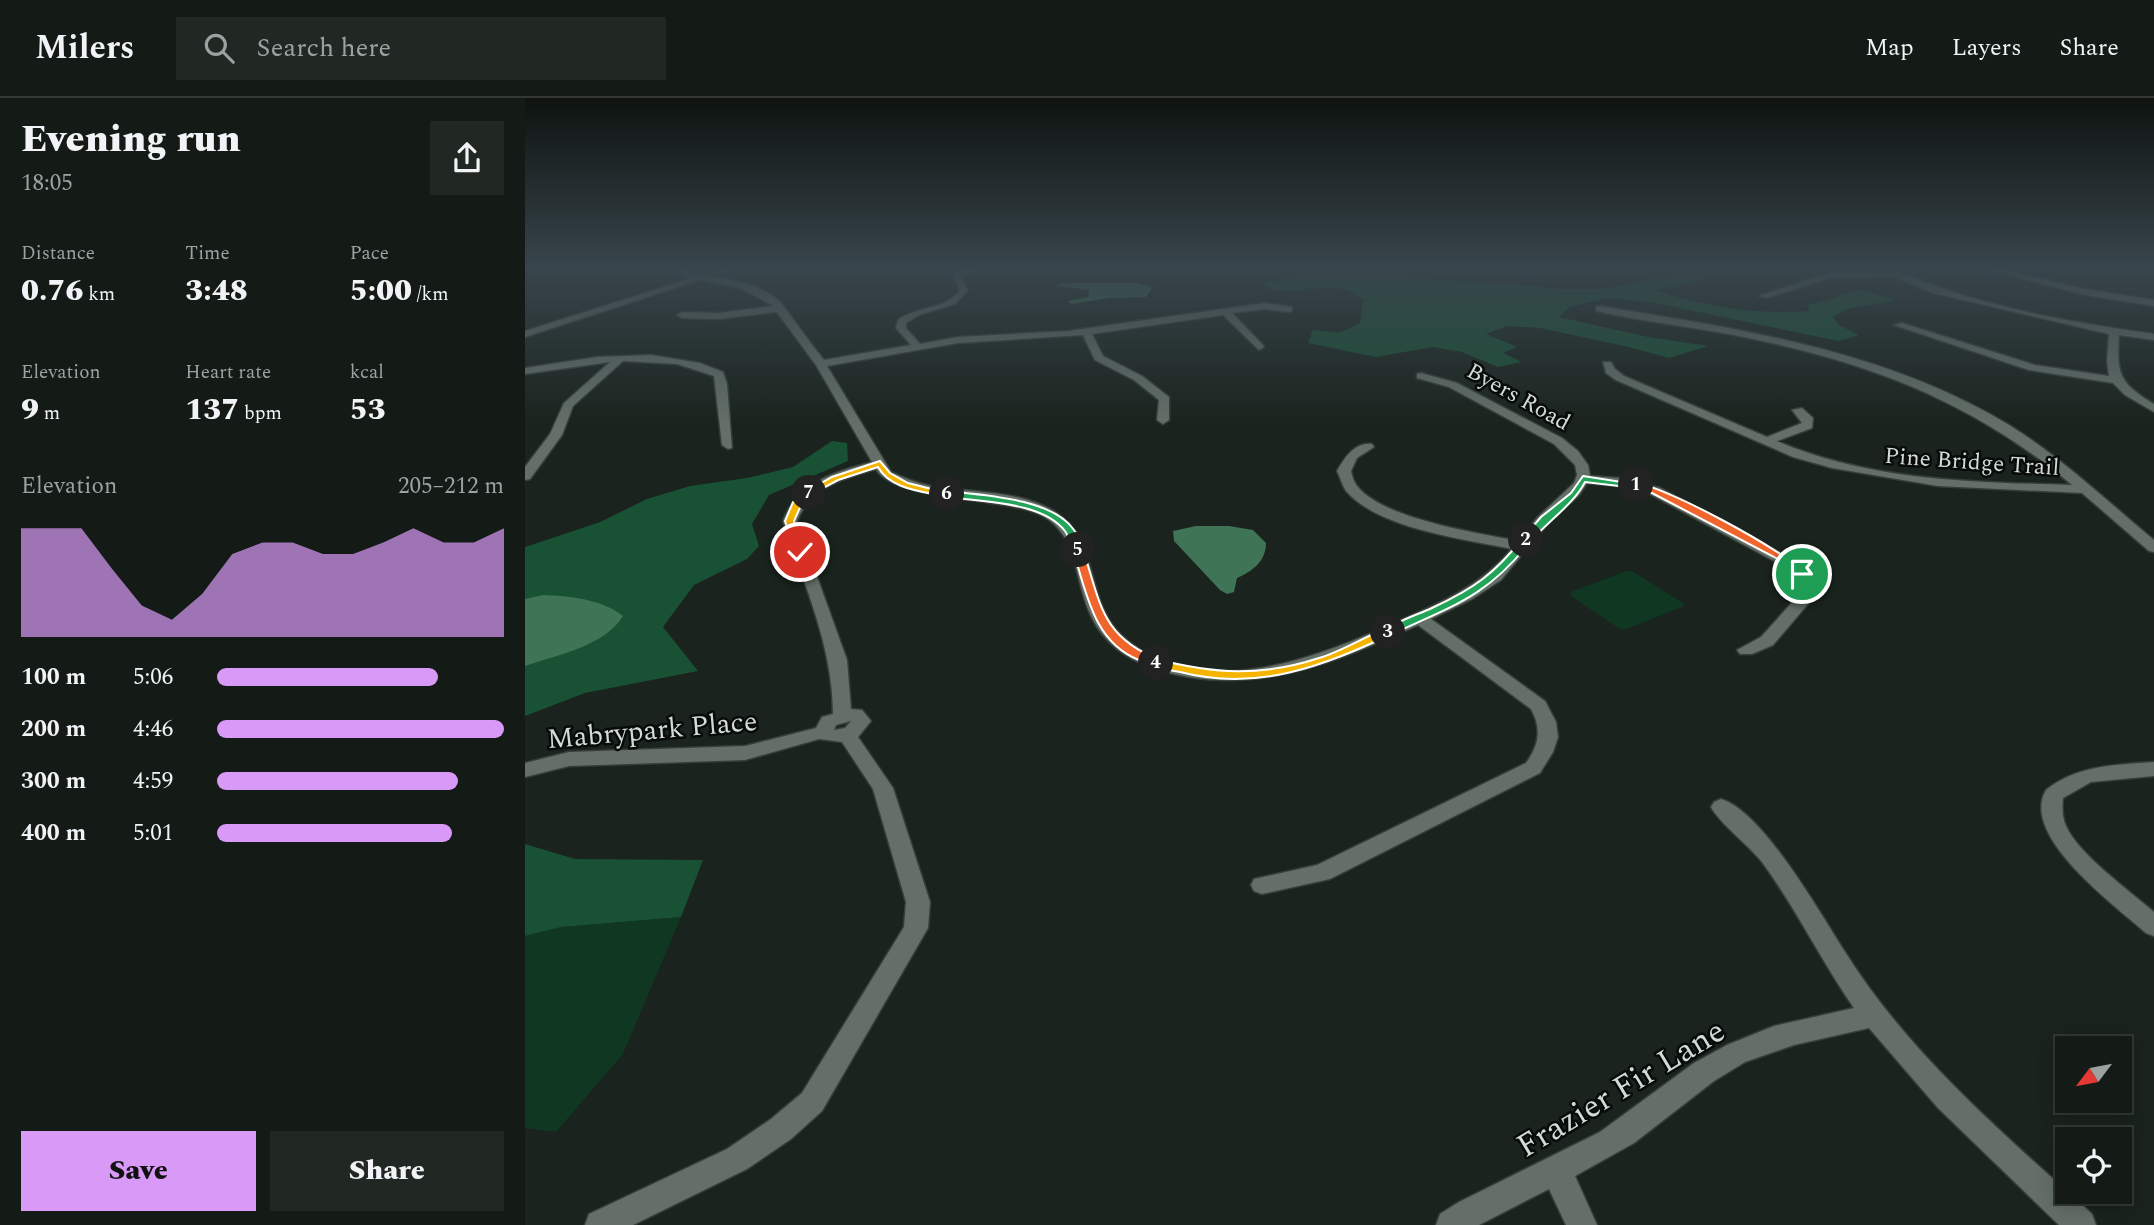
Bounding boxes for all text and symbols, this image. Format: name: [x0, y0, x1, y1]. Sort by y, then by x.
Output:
search box: [176, 17, 666, 80]
text: Milers: [35, 23, 134, 73]
text: Search here: [256, 28, 391, 68]
icon: search: [200, 29, 238, 67]
text: Map: [1865, 30, 1914, 66]
text: Layers: [1952, 30, 2022, 66]
text: Share: [2060, 30, 2119, 66]
text: Evening run: [21, 111, 241, 169]
button: share: [430, 121, 504, 195]
text: 18:05: [21, 166, 73, 201]
text: Distance: [21, 239, 95, 268]
text: Time: [185, 239, 230, 268]
text: Pace: [350, 239, 389, 268]
text: 0.76: [21, 268, 83, 314]
text: 3:48: [185, 268, 248, 314]
text: 5:00: [350, 268, 412, 314]
text: km: [83, 280, 115, 309]
text: /km: [412, 280, 449, 309]
street label: Byers Road: [1460, 354, 1577, 440]
text: Elevation: [21, 358, 101, 387]
text: Heart rate: [185, 358, 271, 387]
text: kcal: [350, 358, 384, 387]
text: 9: [21, 387, 39, 433]
text: 137: [185, 387, 239, 433]
text: 53: [350, 387, 386, 433]
text: m: [39, 399, 60, 428]
text: bpm: [239, 399, 282, 428]
street label: Pine Bridge Trail: [1883, 439, 2060, 486]
pin: 1: [1619, 468, 1653, 502]
text: Elevation: [21, 469, 117, 504]
text: 205–212 m: [398, 469, 504, 504]
text: 1: [1630, 470, 1641, 499]
pin: 7: [791, 476, 827, 510]
pin: 6: [929, 476, 965, 512]
text: 7: [803, 478, 814, 507]
text: 6: [941, 479, 952, 508]
pin: [770, 522, 830, 582]
pin: 2: [1509, 522, 1543, 558]
text: 2: [1520, 525, 1531, 554]
pin: 5: [1061, 532, 1095, 568]
icon: check: [781, 533, 819, 571]
text: 5: [1072, 535, 1083, 564]
pin: [1772, 544, 1832, 604]
icon: arrive: [1783, 555, 1821, 593]
pin: 3: [1371, 614, 1405, 650]
text: 3: [1382, 617, 1393, 646]
pin: 4: [1139, 646, 1173, 680]
text: 4: [1150, 648, 1161, 677]
text: 100 m: [21, 660, 86, 695]
text: 5:06: [133, 660, 173, 695]
street label: Mabrypark Place: [545, 700, 759, 761]
text: 200 m: [21, 712, 86, 747]
text: 4:46: [133, 712, 173, 747]
text: 300 m: [21, 764, 86, 799]
text: 4:59: [133, 764, 173, 799]
text: 400 m: [21, 816, 86, 851]
text: 5:01: [133, 816, 173, 851]
street label: Frazier Fir Lane: [1507, 1007, 1735, 1171]
north arrow: [2055, 1036, 2131, 1113]
map controls: [2055, 1036, 2132, 1204]
button: locate: [2055, 1127, 2132, 1204]
button: Save: [21, 1131, 256, 1211]
button: Share: [270, 1131, 504, 1211]

